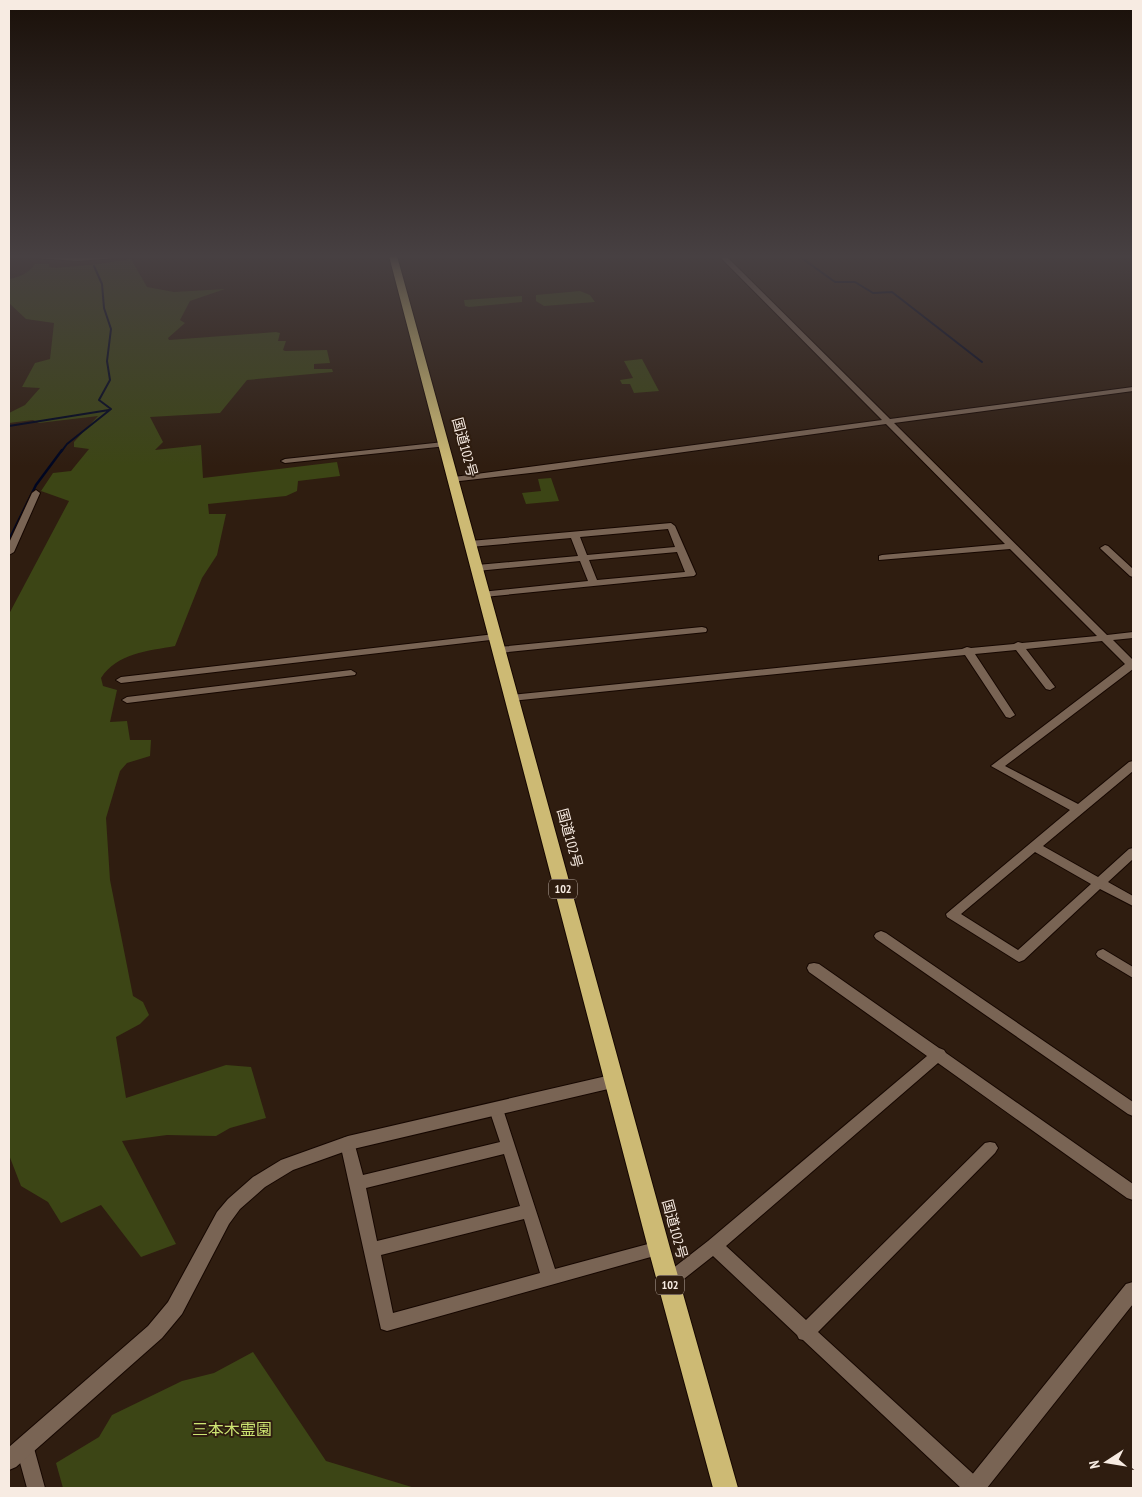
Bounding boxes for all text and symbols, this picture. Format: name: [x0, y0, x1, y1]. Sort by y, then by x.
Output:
street label: 国道102号: [448, 415, 482, 479]
street label: 国道102号: [553, 806, 587, 870]
road number: 102: [549, 880, 577, 899]
street label: 国道102号: [658, 1197, 692, 1261]
road number: 102: [656, 1276, 684, 1294]
park label: 三本木霊園: [192, 1419, 272, 1439]
north arrow: [1082, 1437, 1132, 1487]
text: N: [1085, 1459, 1104, 1470]

